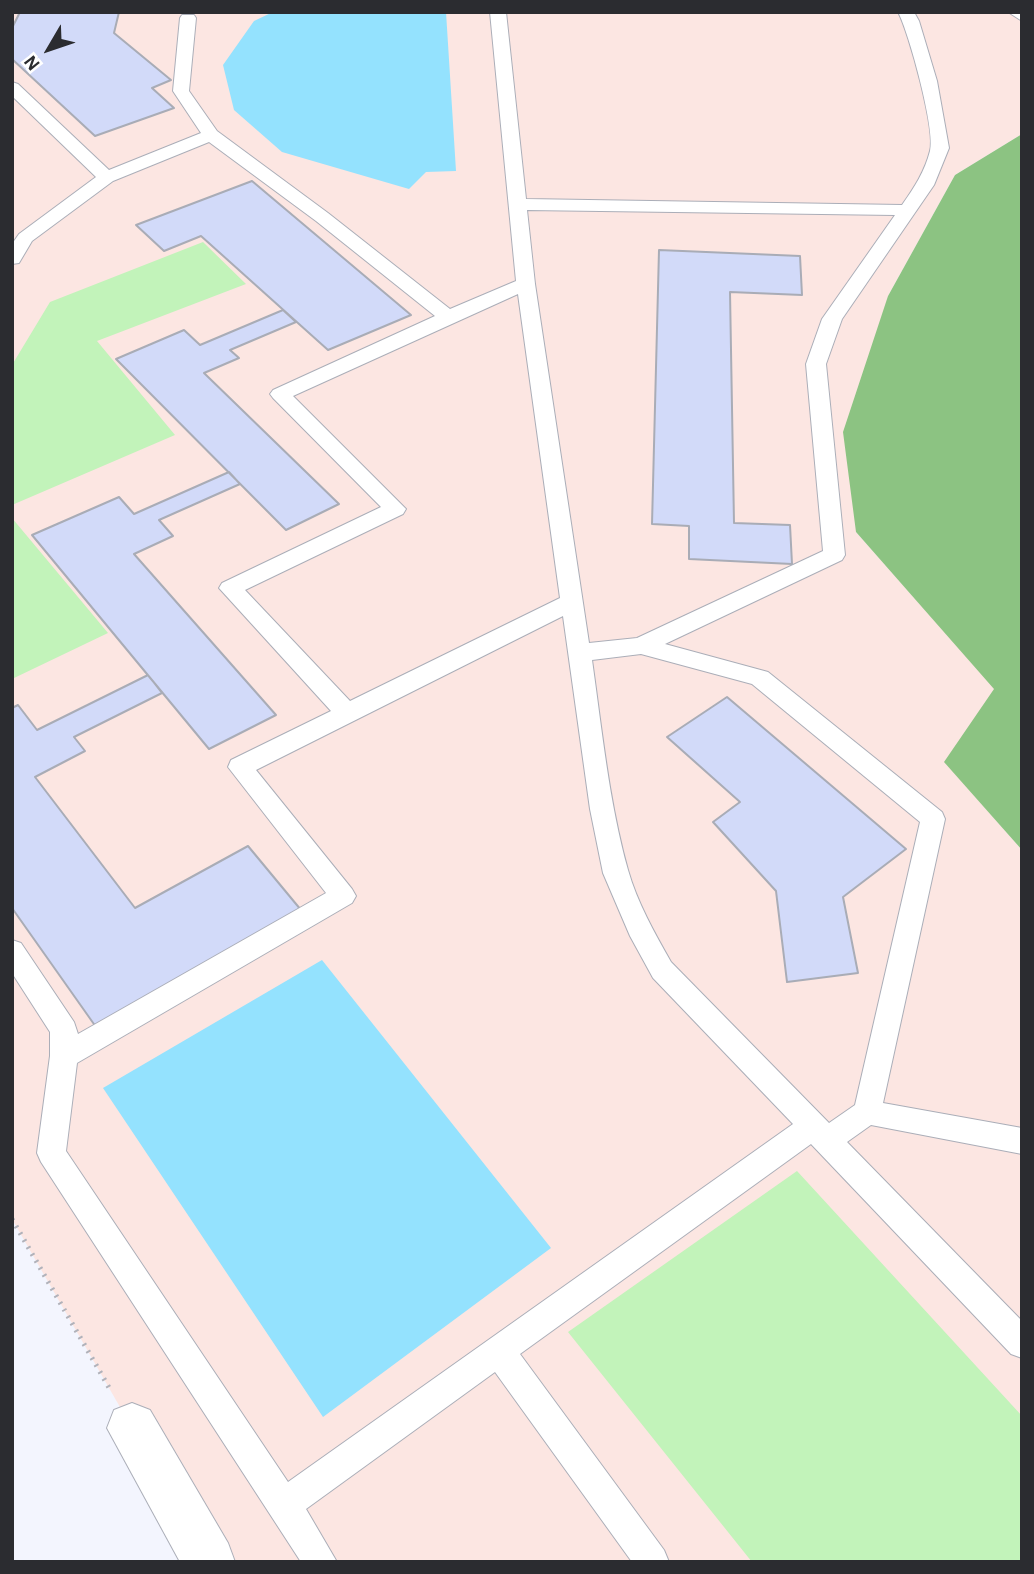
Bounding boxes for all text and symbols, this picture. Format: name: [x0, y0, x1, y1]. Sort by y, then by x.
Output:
north arrow: [14, 14, 84, 84]
text: N: [21, 51, 44, 74]

